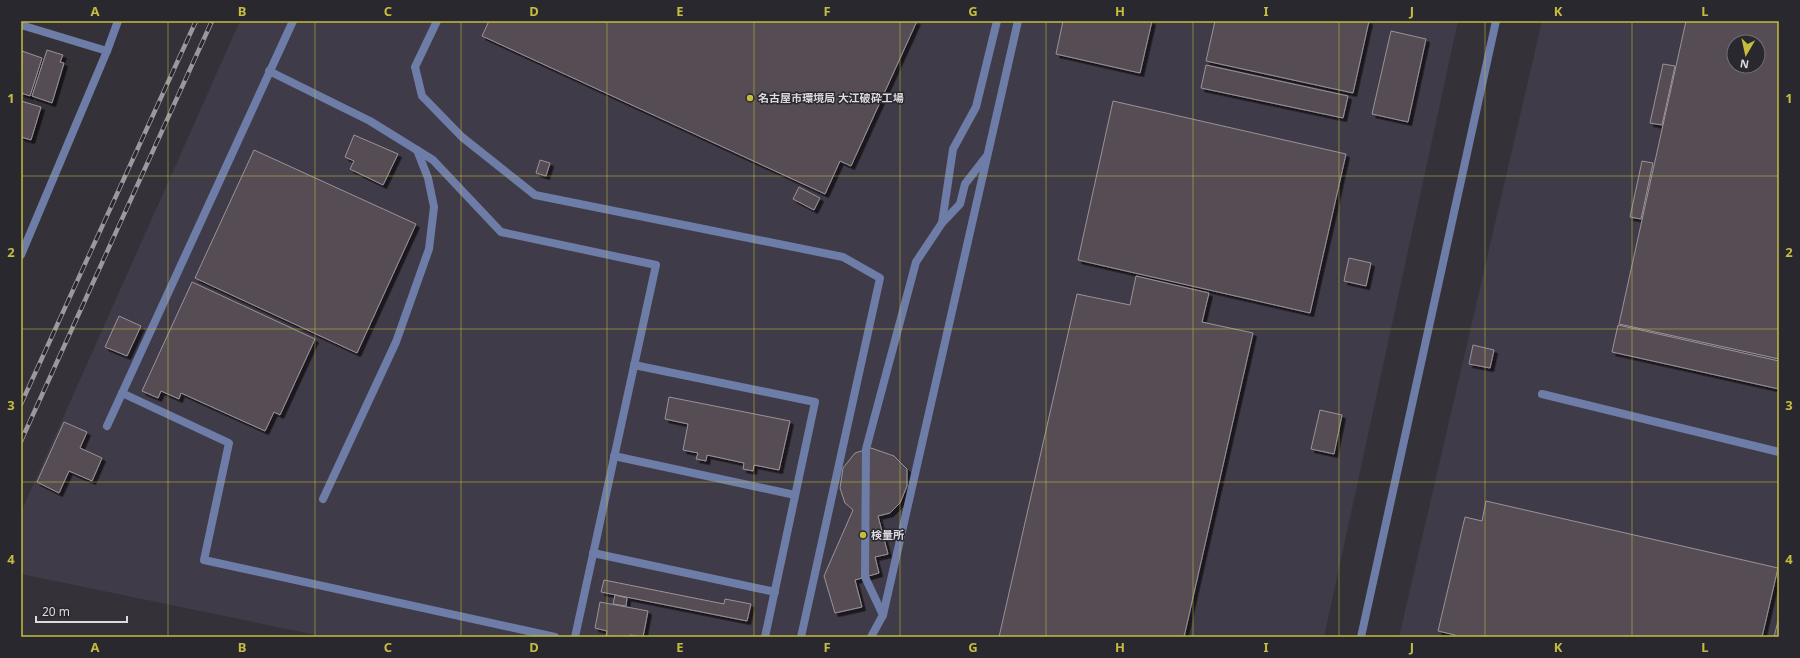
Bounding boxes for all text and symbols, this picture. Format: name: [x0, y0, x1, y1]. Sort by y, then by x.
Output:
text: A: [91, 2, 100, 20]
text: B: [238, 2, 246, 20]
text: C: [384, 2, 392, 20]
text: D: [529, 2, 539, 20]
text: E: [676, 2, 684, 20]
text: F: [823, 2, 831, 20]
text: G: [968, 2, 978, 20]
text: H: [1115, 2, 1125, 20]
text: I: [1263, 2, 1269, 20]
text: J: [1409, 2, 1414, 20]
text: K: [1554, 2, 1563, 20]
text: L: [1701, 2, 1709, 20]
north arrow: [1726, 34, 1766, 74]
text: N: [1739, 56, 1750, 72]
text: 1: [7, 89, 15, 107]
text: 1: [1785, 89, 1793, 107]
place label: 名古屋市環境局 大江破砕工場: [758, 90, 904, 105]
marker: 名古屋市環境局 大江破砕工場: [745, 93, 755, 103]
text: 2: [7, 243, 15, 261]
text: 2: [1785, 243, 1793, 261]
text: 3: [7, 396, 15, 414]
text: 3: [1785, 396, 1793, 414]
place label: 検量所: [871, 527, 904, 542]
marker: 検量所: [858, 530, 868, 540]
text: 4: [7, 550, 15, 568]
text: 4: [1785, 550, 1793, 568]
scale bar: [36, 598, 127, 624]
text: 20 m: [42, 603, 70, 620]
text: A: [91, 638, 100, 656]
text: B: [238, 638, 246, 656]
text: C: [384, 638, 392, 656]
text: D: [529, 638, 539, 656]
text: E: [676, 638, 684, 656]
text: F: [823, 638, 831, 656]
text: G: [968, 638, 978, 656]
text: H: [1115, 638, 1125, 656]
text: I: [1263, 638, 1269, 656]
text: J: [1409, 638, 1414, 656]
text: K: [1554, 638, 1563, 656]
text: L: [1701, 638, 1709, 656]

